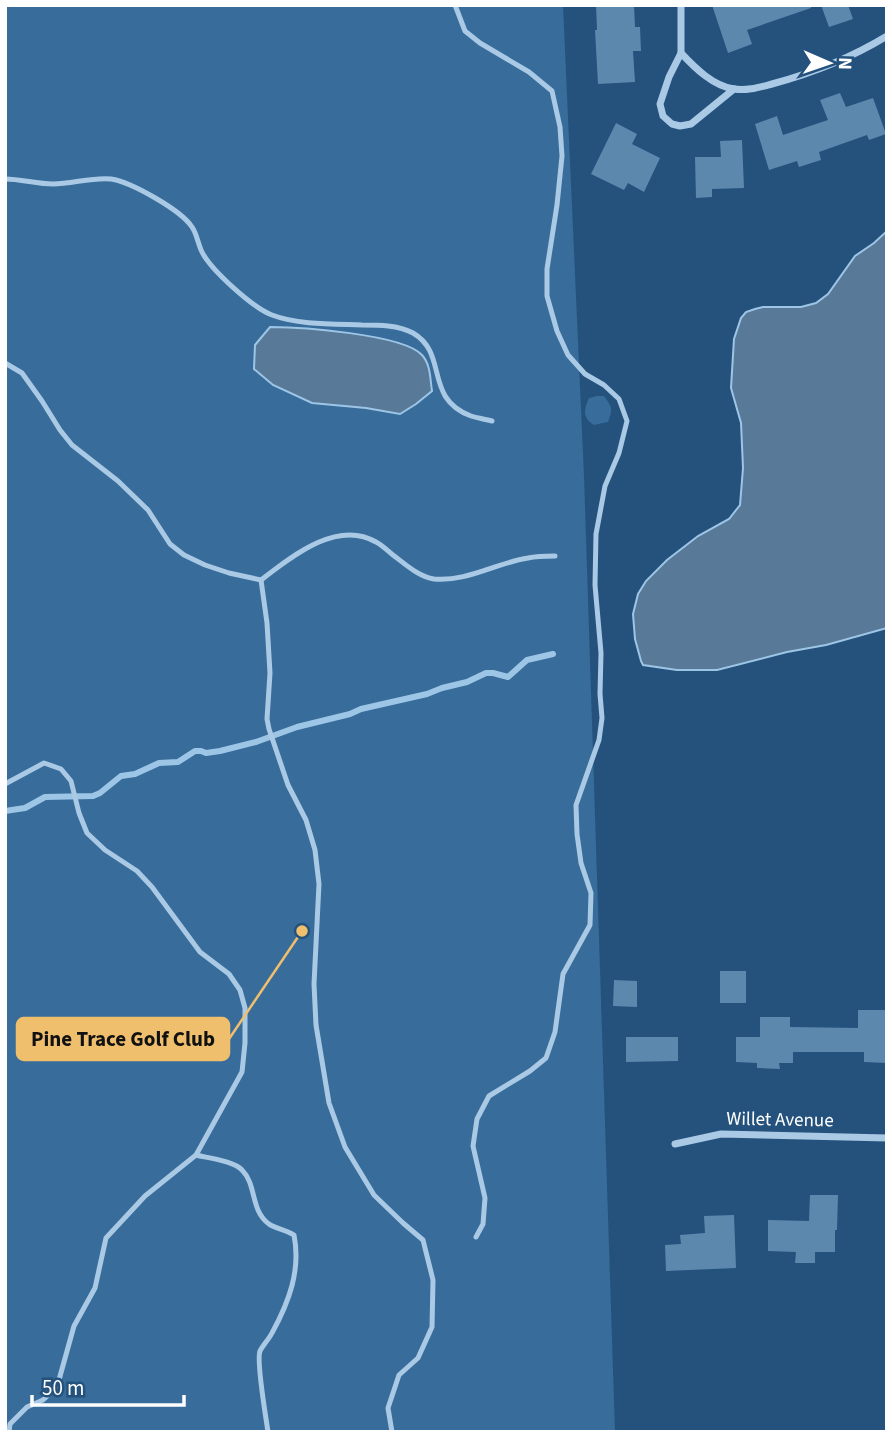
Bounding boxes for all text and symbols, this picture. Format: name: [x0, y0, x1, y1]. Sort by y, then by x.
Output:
north arrow: [794, 28, 864, 98]
text: N: [831, 57, 858, 70]
callout: Pine Trace Golf Club: [17, 1018, 229, 1060]
text: Pine Trace Golf Club: [31, 1024, 215, 1054]
street label: Willet Avenue: [726, 1106, 834, 1134]
scale bar: [32, 1364, 184, 1408]
text: 50 m: [42, 1373, 84, 1403]

